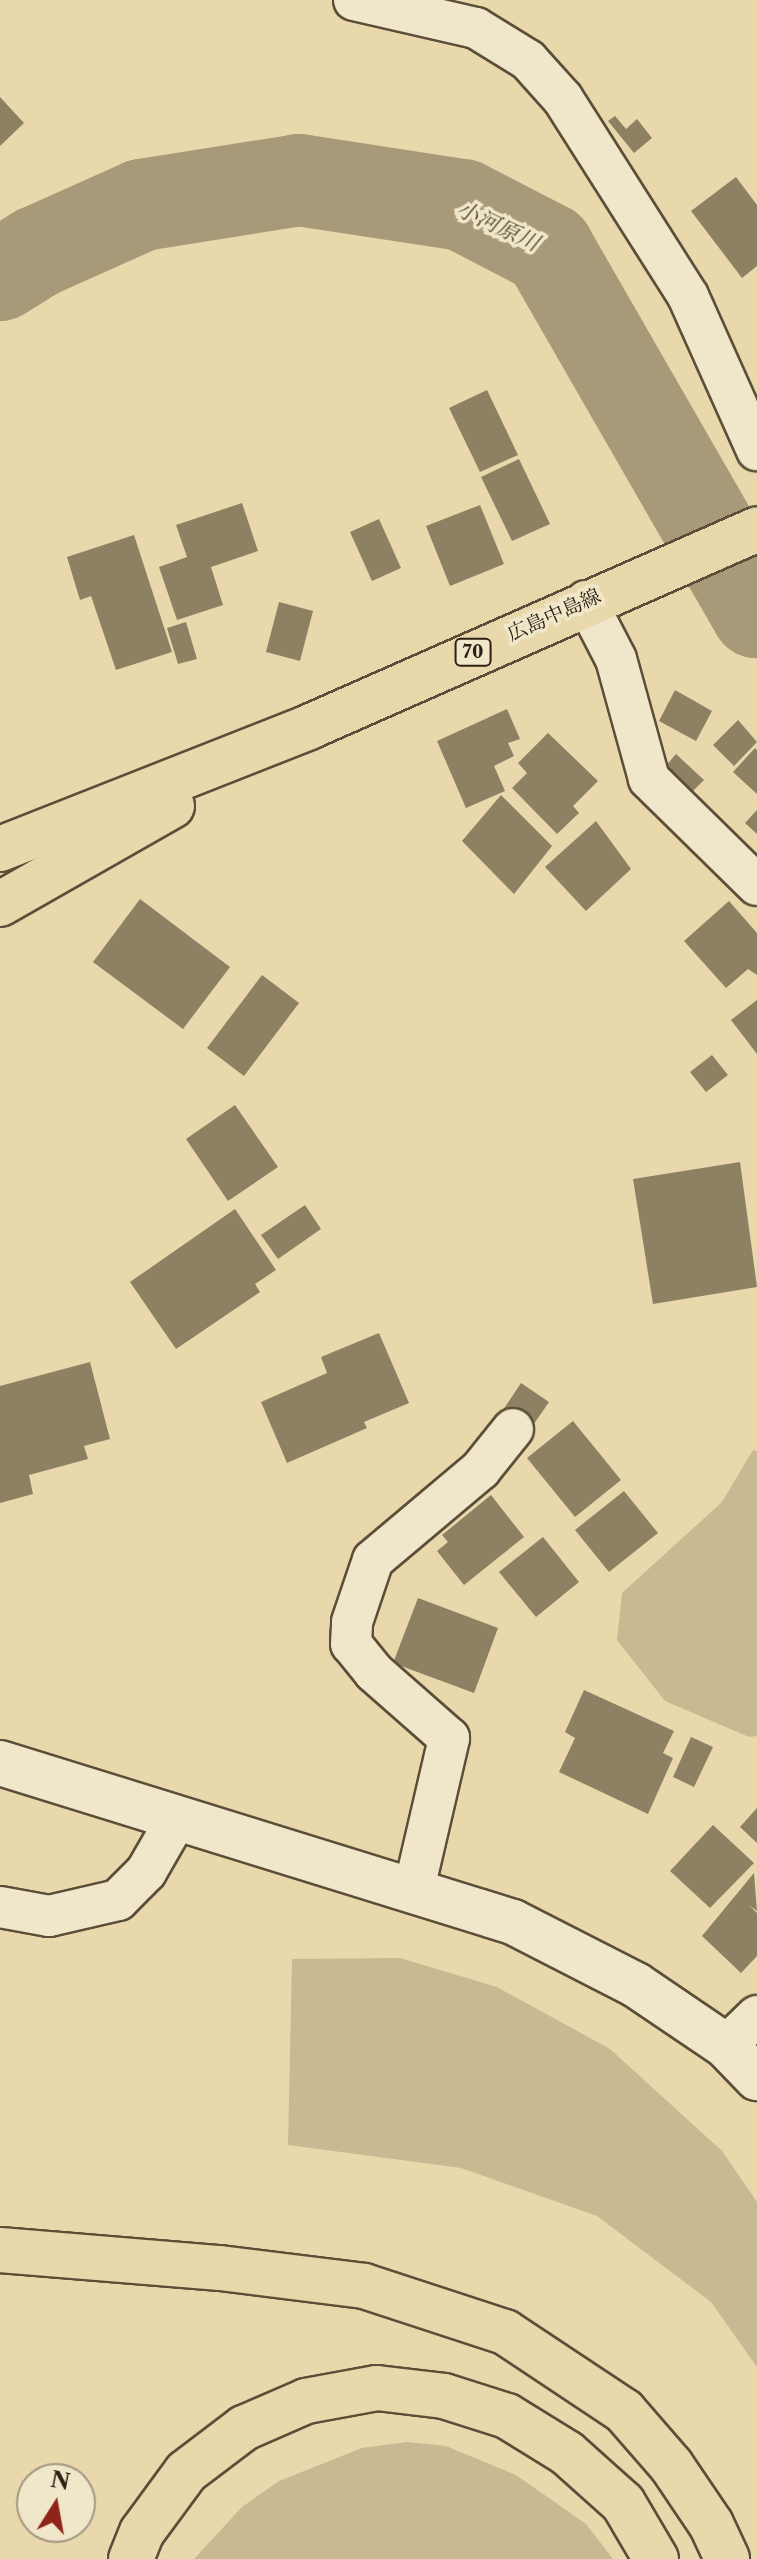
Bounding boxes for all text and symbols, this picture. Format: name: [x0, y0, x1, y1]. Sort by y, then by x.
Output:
water label: 小河原川: [453, 195, 543, 257]
street label: 広島中島線: [503, 584, 605, 646]
road number: 70: [453, 638, 493, 666]
north arrow: [16, 2463, 96, 2543]
text: N: [48, 2466, 72, 2496]

